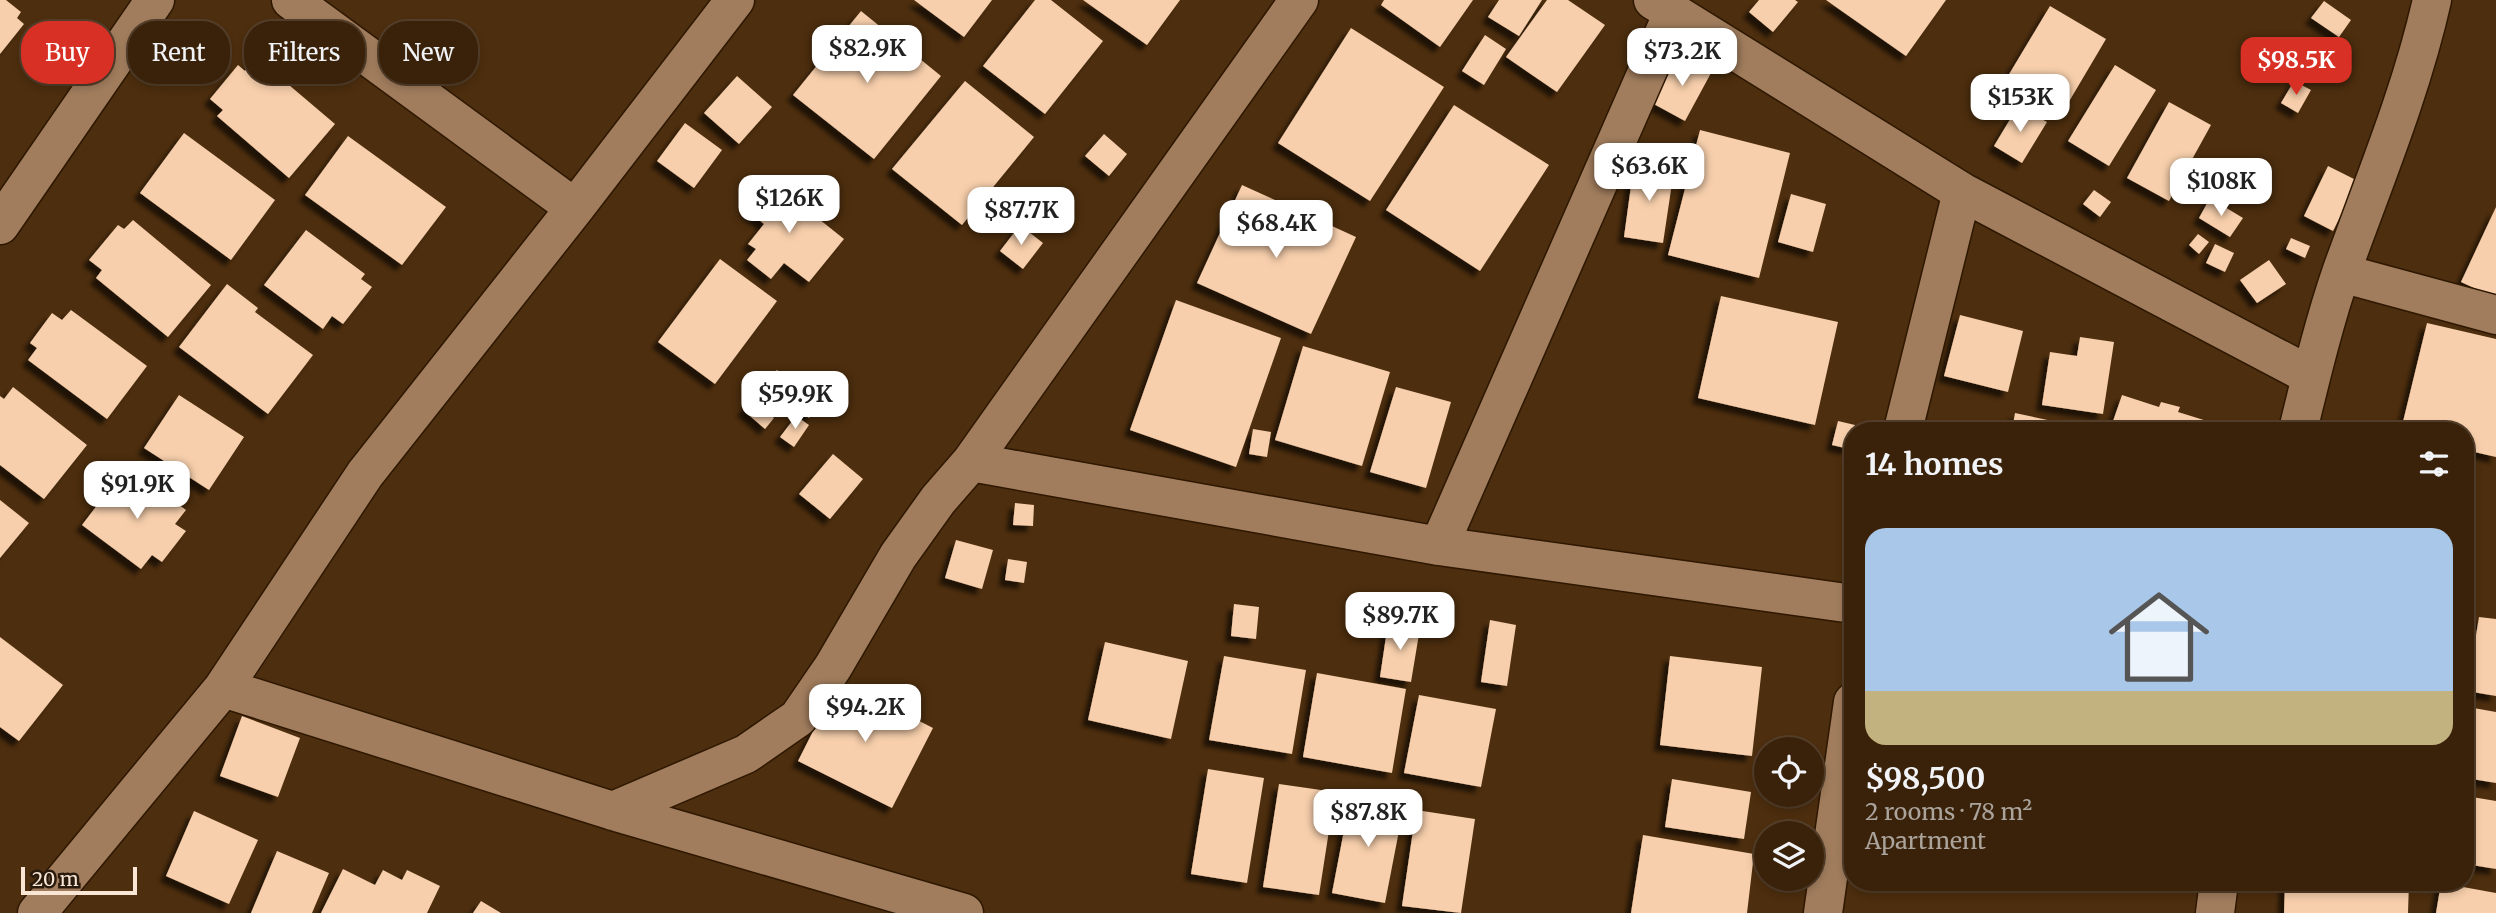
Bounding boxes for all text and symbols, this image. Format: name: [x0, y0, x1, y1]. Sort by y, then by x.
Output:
chip: Buy: [21, 21, 114, 84]
chip: Rent: [128, 21, 230, 84]
chip: Filters: [244, 21, 365, 84]
chip: New: [379, 21, 478, 84]
pin: $82.9K: [810, 25, 924, 85]
pin: $73.2K: [1625, 28, 1739, 88]
text: $82.9K: [828, 33, 906, 62]
text: $73.2K: [1643, 36, 1721, 65]
pin: $98.5K: [2239, 38, 2353, 97]
text: $98.5K: [2257, 45, 2335, 74]
pin: $153K: [1971, 74, 2069, 134]
text: $153K: [1987, 82, 2053, 111]
pin: $63.6K: [1592, 144, 1706, 203]
text: $63.6K: [1610, 151, 1688, 180]
pin: $108K: [2172, 158, 2270, 218]
text: $108K: [2186, 166, 2256, 195]
pin: $126K: [740, 176, 838, 235]
text: $126K: [755, 183, 823, 212]
pin: $87.7K: [964, 188, 1078, 247]
text: $87.7K: [983, 195, 1059, 224]
pin: $68.4K: [1219, 201, 1333, 260]
text: $68.4K: [1236, 208, 1316, 237]
pin: $59.9K: [738, 372, 852, 431]
text: $59.9K: [757, 379, 833, 408]
text: 14 homes: [1865, 445, 2003, 483]
icon: filters: [2415, 445, 2453, 483]
pin: $91.9K: [80, 462, 194, 521]
text: $91.9K: [100, 469, 174, 498]
icon: home: [2096, 574, 2222, 700]
pin: $89.7K: [1343, 592, 1457, 652]
text: $89.7K: [1361, 600, 1439, 629]
pin: $94.2K: [808, 684, 922, 744]
text: $94.2K: [825, 692, 905, 721]
map controls: [1754, 737, 1824, 891]
button: locate: [1754, 737, 1824, 807]
text: $98,500: [1865, 759, 1985, 797]
pin: $87.8K: [1311, 790, 1425, 849]
text: $87.8K: [1329, 797, 1407, 826]
text: 2 rooms · 78 m²: [1865, 797, 2032, 826]
button: layers: [1754, 821, 1824, 891]
text: Apartment: [1865, 826, 1986, 855]
scale bar: [21, 864, 136, 896]
text: 20 m: [32, 867, 79, 891]

